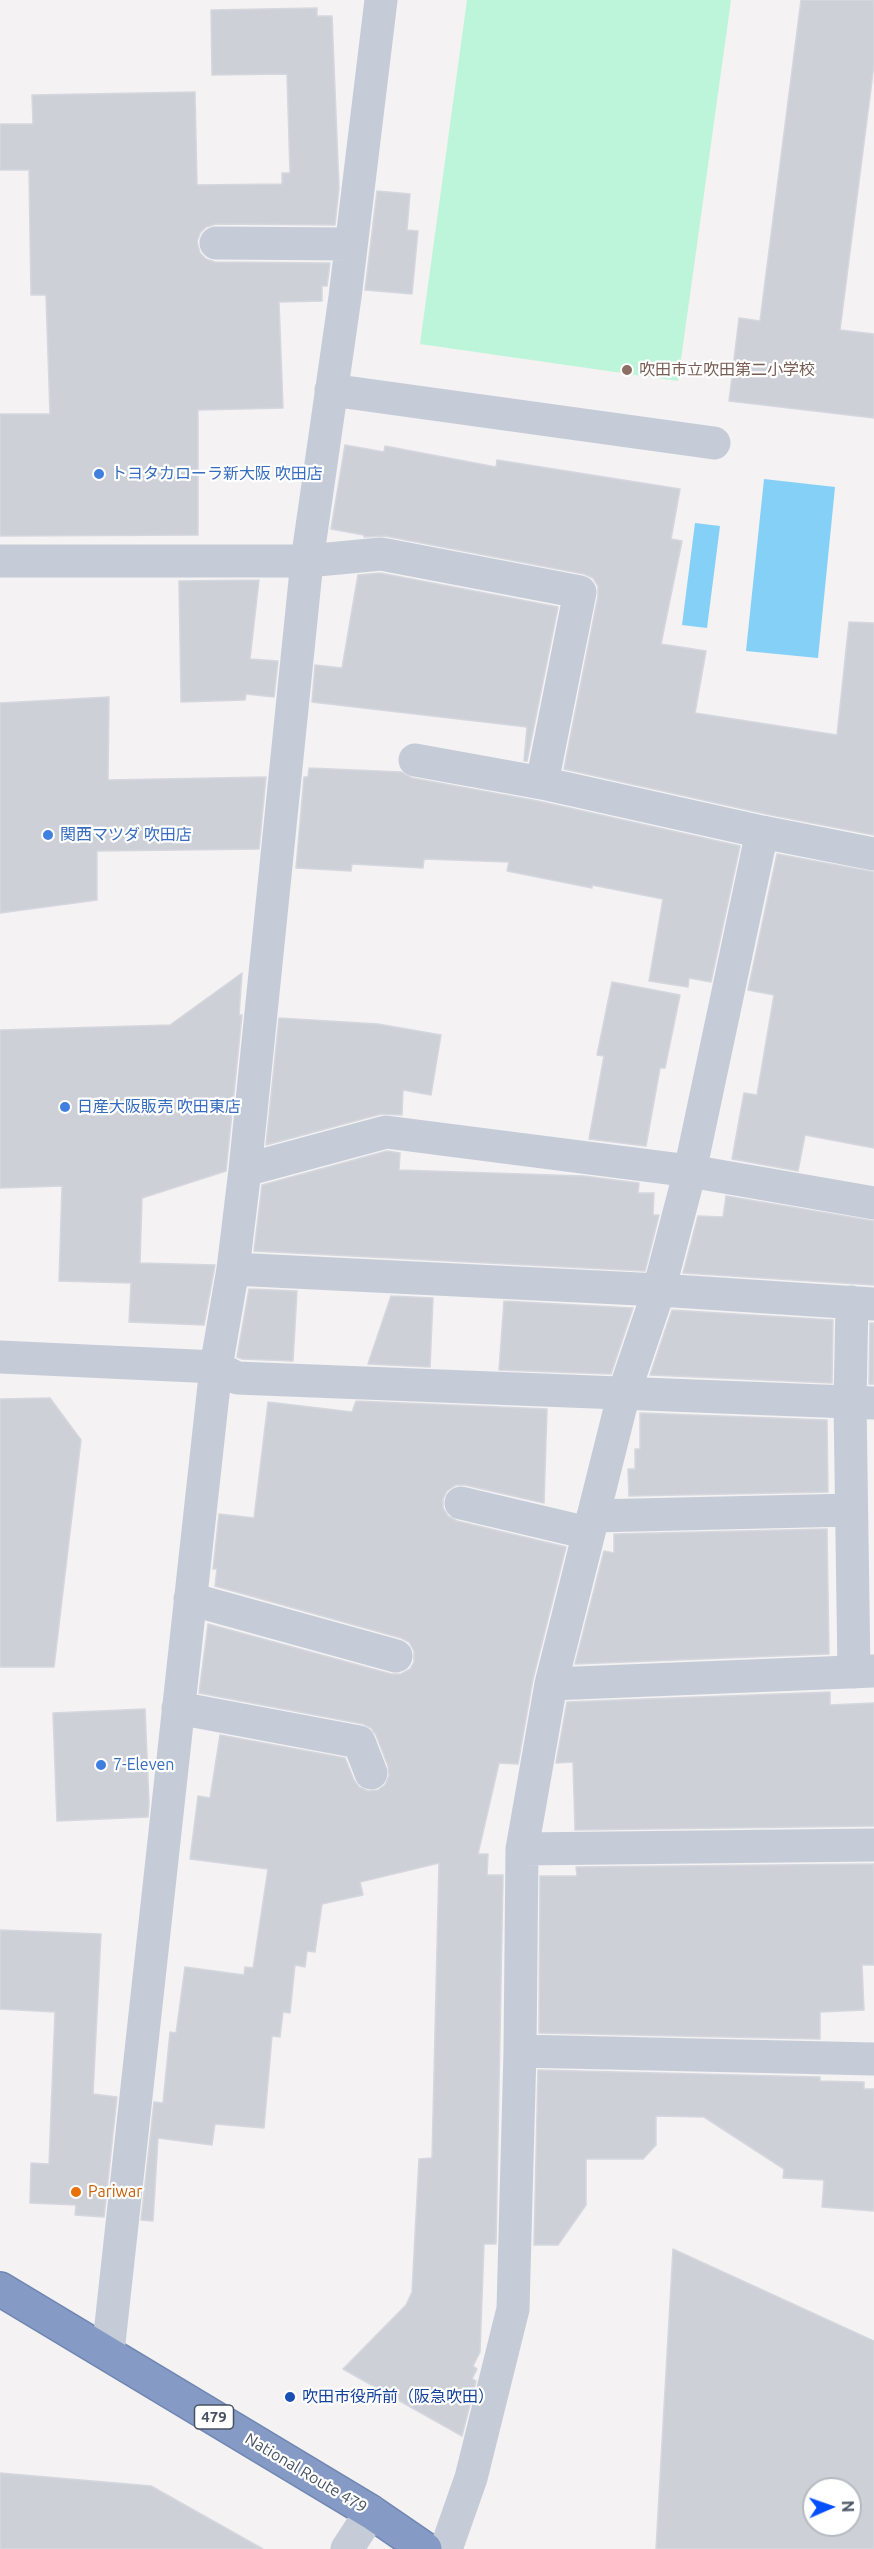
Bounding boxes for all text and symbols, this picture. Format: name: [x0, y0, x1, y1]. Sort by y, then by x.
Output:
place label: 吹田市立吹田第二小学校: [639, 360, 815, 380]
marker: 吹田市立吹田第二小学校: [620, 363, 634, 377]
place label: トヨタカローラ新大阪 吹田店: [111, 464, 323, 484]
marker: トヨタカローラ新大阪 吹田店: [92, 467, 106, 481]
place label: 関西マツダ 吹田店: [60, 825, 192, 845]
marker: 関西マツダ 吹田店: [41, 828, 55, 842]
place label: 日産大阪販売 吹田東店: [77, 1097, 241, 1117]
marker: 日産大阪販売 吹田東店: [58, 1100, 72, 1114]
place label: 7-Eleven: [113, 1755, 174, 1775]
marker: 7-Eleven: [94, 1758, 108, 1772]
place label: Pariwar: [88, 2182, 142, 2202]
marker: Pariwar: [69, 2185, 83, 2199]
place label: 吹田市役所前（阪急吹田）: [302, 2387, 494, 2407]
marker: 吹田市役所前（阪急吹田）: [283, 2390, 297, 2404]
road number: 479: [194, 2405, 234, 2429]
street label: National Route 479: [242, 2429, 370, 2517]
north arrow: [802, 2477, 862, 2537]
text: N: [839, 2500, 857, 2513]

